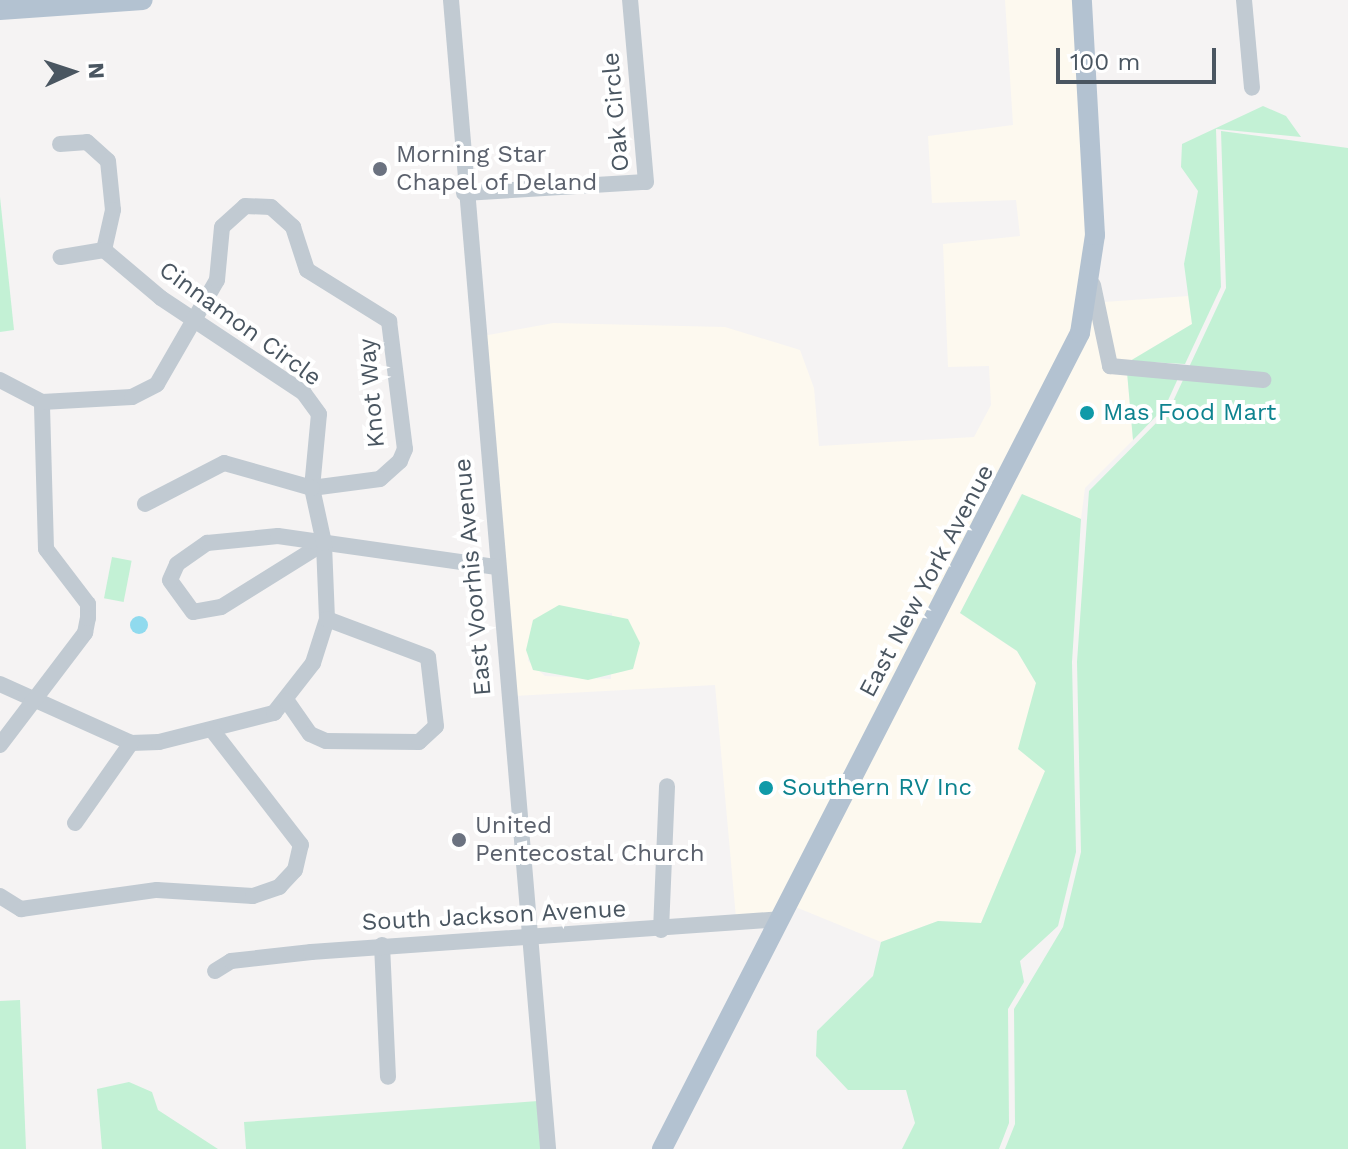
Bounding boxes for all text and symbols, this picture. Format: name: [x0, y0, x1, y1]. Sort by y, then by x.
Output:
north arrow: [32, 32, 112, 112]
scale bar: [1060, 32, 1220, 82]
text: 100 m: [1070, 48, 1140, 76]
street label: Oak Circle: [596, 51, 636, 173]
text: N: [84, 62, 109, 80]
place label: Morning Star Chapel of Deland: [396, 141, 599, 197]
marker: Morning Star Chapel of Deland: [371, 160, 389, 178]
street label: Cinnamon Circle: [153, 256, 327, 392]
street label: Knot Way: [353, 337, 391, 449]
place label: Mas Food Mart: [1103, 399, 1276, 427]
marker: Mas Food Mart: [1078, 404, 1096, 422]
street label: East Voorhis Avenue: [448, 456, 498, 698]
street label: East New York Avenue: [853, 459, 1001, 703]
place label: Southern RV Inc: [782, 774, 973, 802]
marker: Southern RV Inc: [757, 779, 775, 797]
place label: United Pentecostal Church: [475, 812, 705, 868]
marker: United Pentecostal Church: [450, 831, 468, 849]
street label: South Jackson Avenue: [360, 895, 628, 937]

